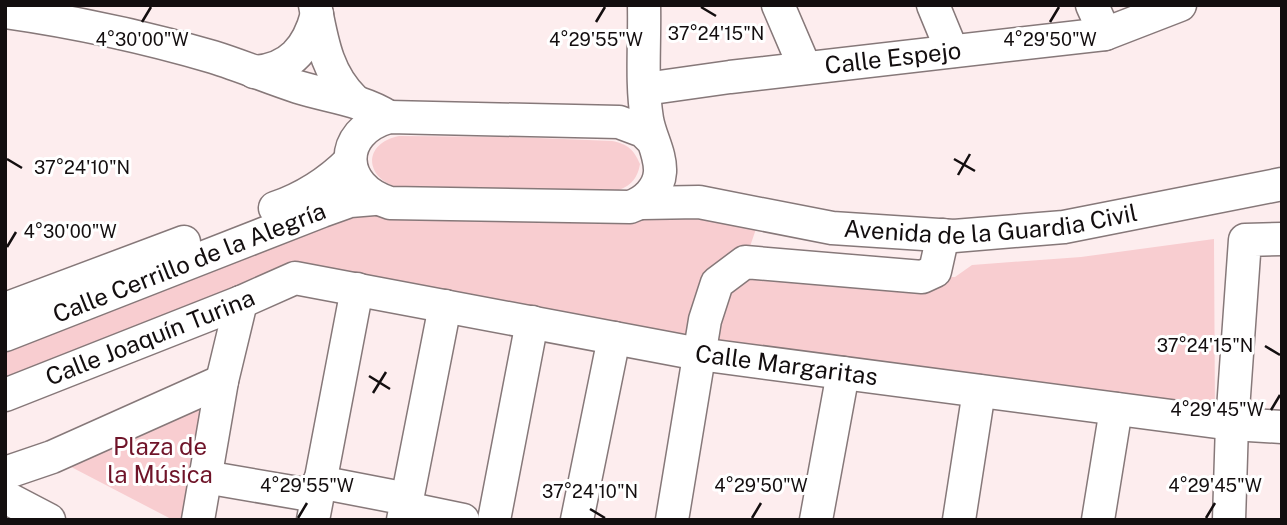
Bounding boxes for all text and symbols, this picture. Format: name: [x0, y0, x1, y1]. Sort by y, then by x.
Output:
text: 37°24'15"N: [668, 23, 764, 44]
text: 4°30'00"W: [95, 29, 189, 50]
text: 4°29'55"W: [549, 29, 643, 50]
text: 4°29'50"W: [1003, 29, 1097, 50]
street label: Calle Espejo: [823, 36, 963, 79]
text: 37°24'10"N: [34, 157, 130, 178]
street label: Calle Cerrillo de la Alegría: [49, 196, 329, 328]
street label: Avenida de la Guardia Civil: [843, 198, 1140, 249]
text: 4°30'00"W: [23, 221, 117, 242]
street label: Calle Joaquín Turina: [41, 283, 259, 391]
text: 37°24'15"N: [1157, 335, 1253, 356]
street label: Calle Margaritas: [694, 339, 879, 390]
text: 4°29'45"W: [1170, 399, 1264, 420]
park label: Plaza de la Música: [107, 432, 213, 488]
text: 4°29'55"W: [260, 475, 354, 496]
text: 4°29'50"W: [714, 475, 808, 496]
text: 4°29'45"W: [1168, 475, 1262, 496]
text: 37°24'10"N: [542, 481, 638, 502]

